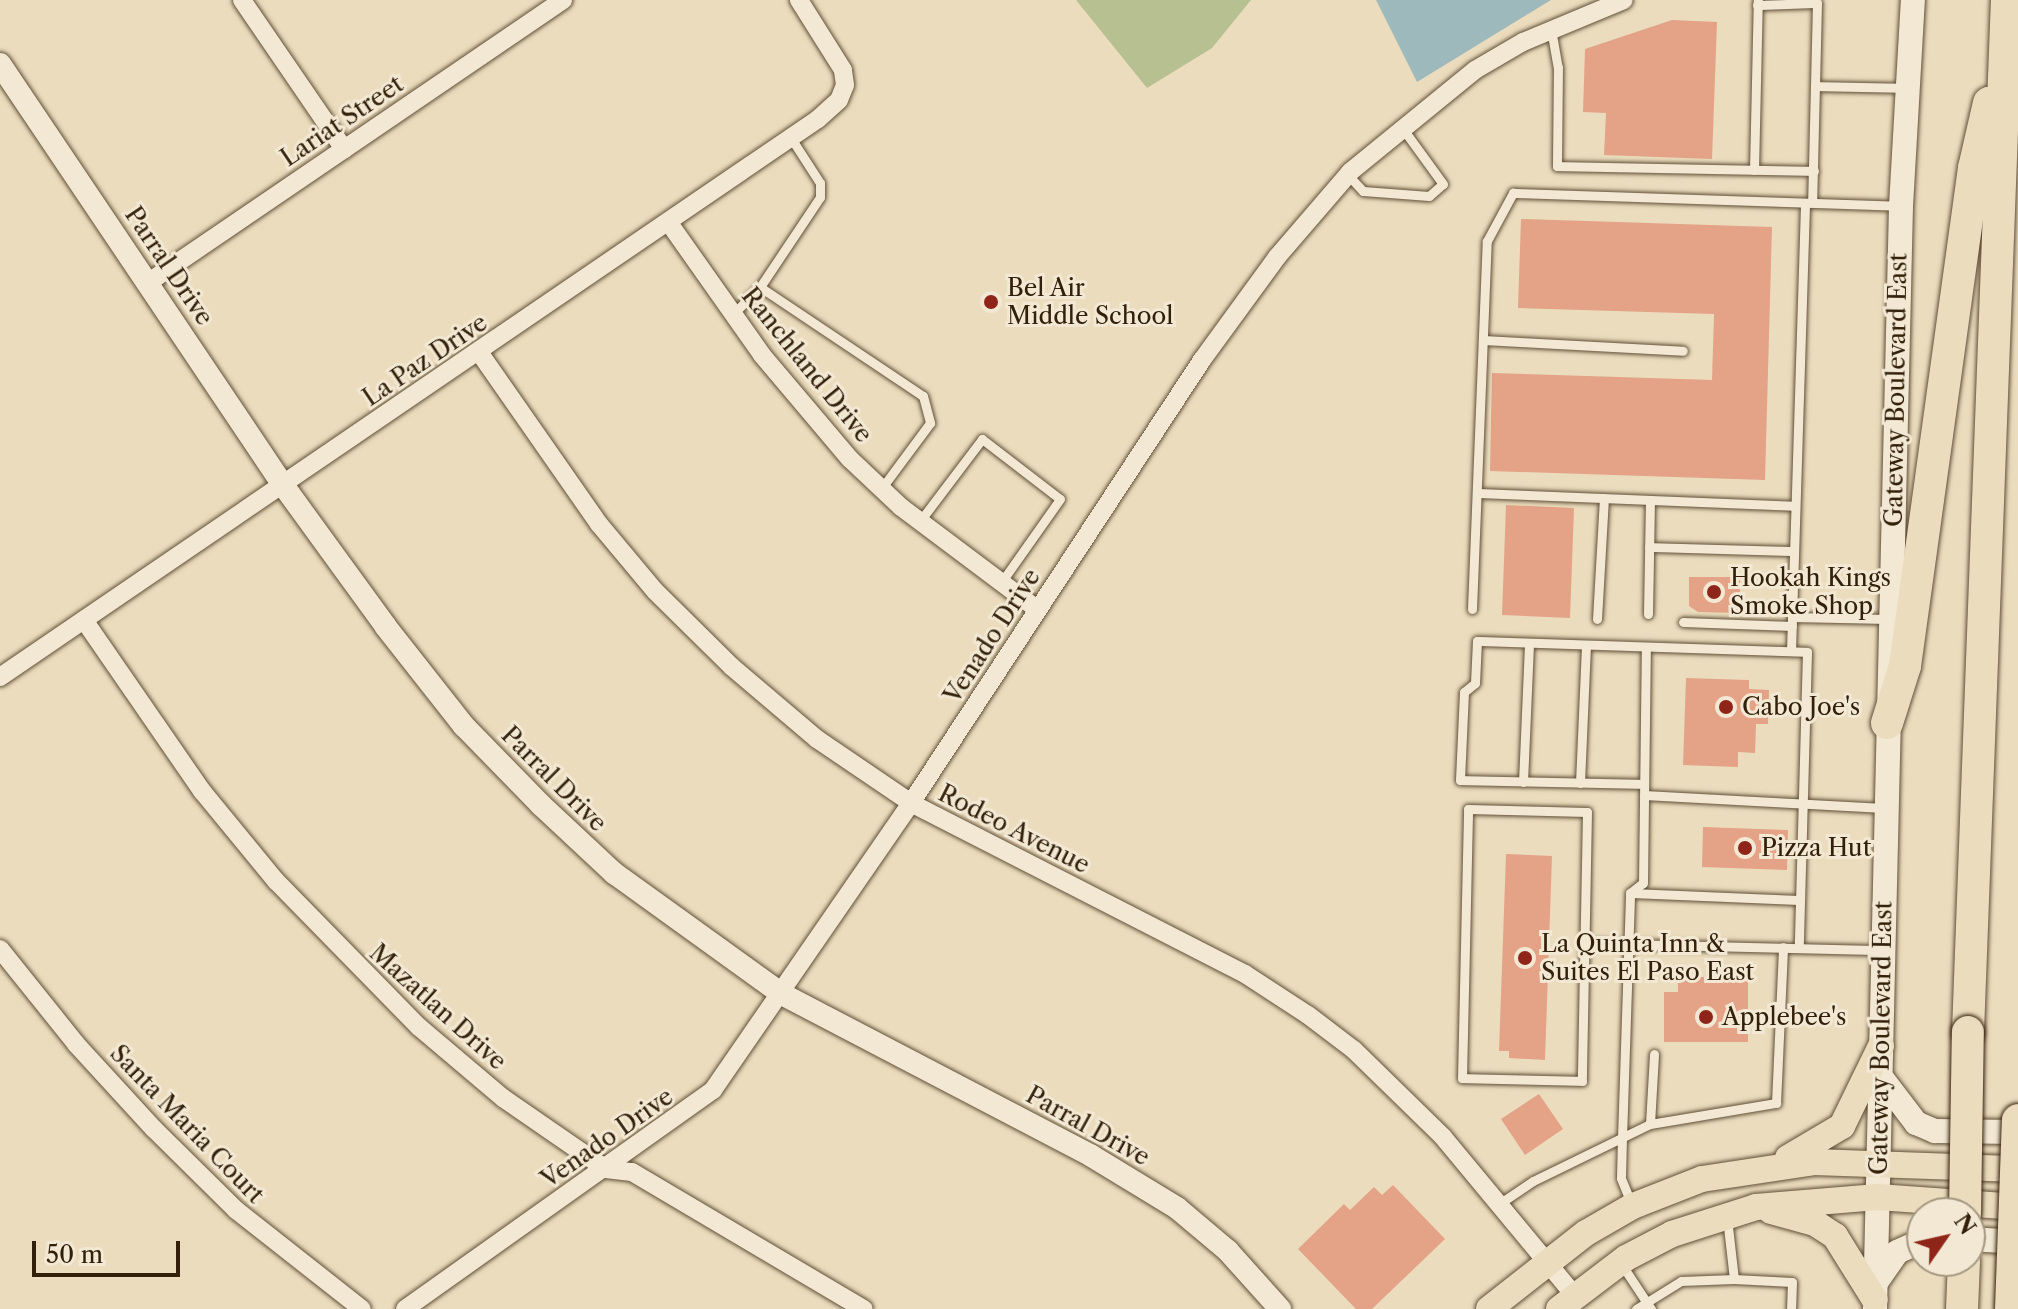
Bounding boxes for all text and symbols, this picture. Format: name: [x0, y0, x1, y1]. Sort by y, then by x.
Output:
street label: Lariat Street: [275, 70, 409, 172]
street label: Parral Drive: [119, 201, 219, 331]
street label: Gateway Boulevard East: [1879, 252, 1913, 528]
place label: Bel Air Middle School: [1007, 274, 1173, 330]
street label: Ranchland Drive: [736, 282, 878, 448]
marker: Bel Air Middle School: [982, 293, 1000, 311]
street label: La Paz Drive: [357, 308, 493, 412]
street label: Venado Drive: [938, 563, 1046, 709]
place label: Hookah Kings Smoke Shop: [1730, 564, 1891, 620]
marker: Hookah Kings Smoke Shop: [1705, 583, 1723, 601]
place label: Cabo Joe's: [1742, 693, 1860, 721]
marker: Cabo Joe's: [1717, 698, 1735, 716]
street label: Parral Drive: [495, 720, 613, 838]
street label: Rodeo Avenue: [933, 778, 1095, 880]
place label: Pizza Hut: [1761, 834, 1871, 862]
marker: Pizza Hut: [1736, 839, 1754, 857]
street label: Gateway Boulevard East: [1864, 900, 1898, 1176]
place label: La Quinta Inn & Suites El Paso East: [1541, 930, 1754, 986]
street label: Mazatlan Drive: [364, 938, 512, 1076]
marker: La Quinta Inn & Suites El Paso East: [1516, 949, 1534, 967]
place label: Applebee's: [1722, 1003, 1847, 1031]
marker: Applebee's: [1697, 1008, 1715, 1026]
street label: Santa Maria Court: [104, 1039, 270, 1209]
street label: Parral Drive: [1021, 1080, 1155, 1172]
street label: Venado Drive: [536, 1082, 678, 1194]
north arrow: [1906, 1197, 1986, 1277]
text: N: [1948, 1209, 1981, 1240]
scale bar: [36, 1225, 184, 1275]
text: 50 m: [46, 1240, 103, 1269]

